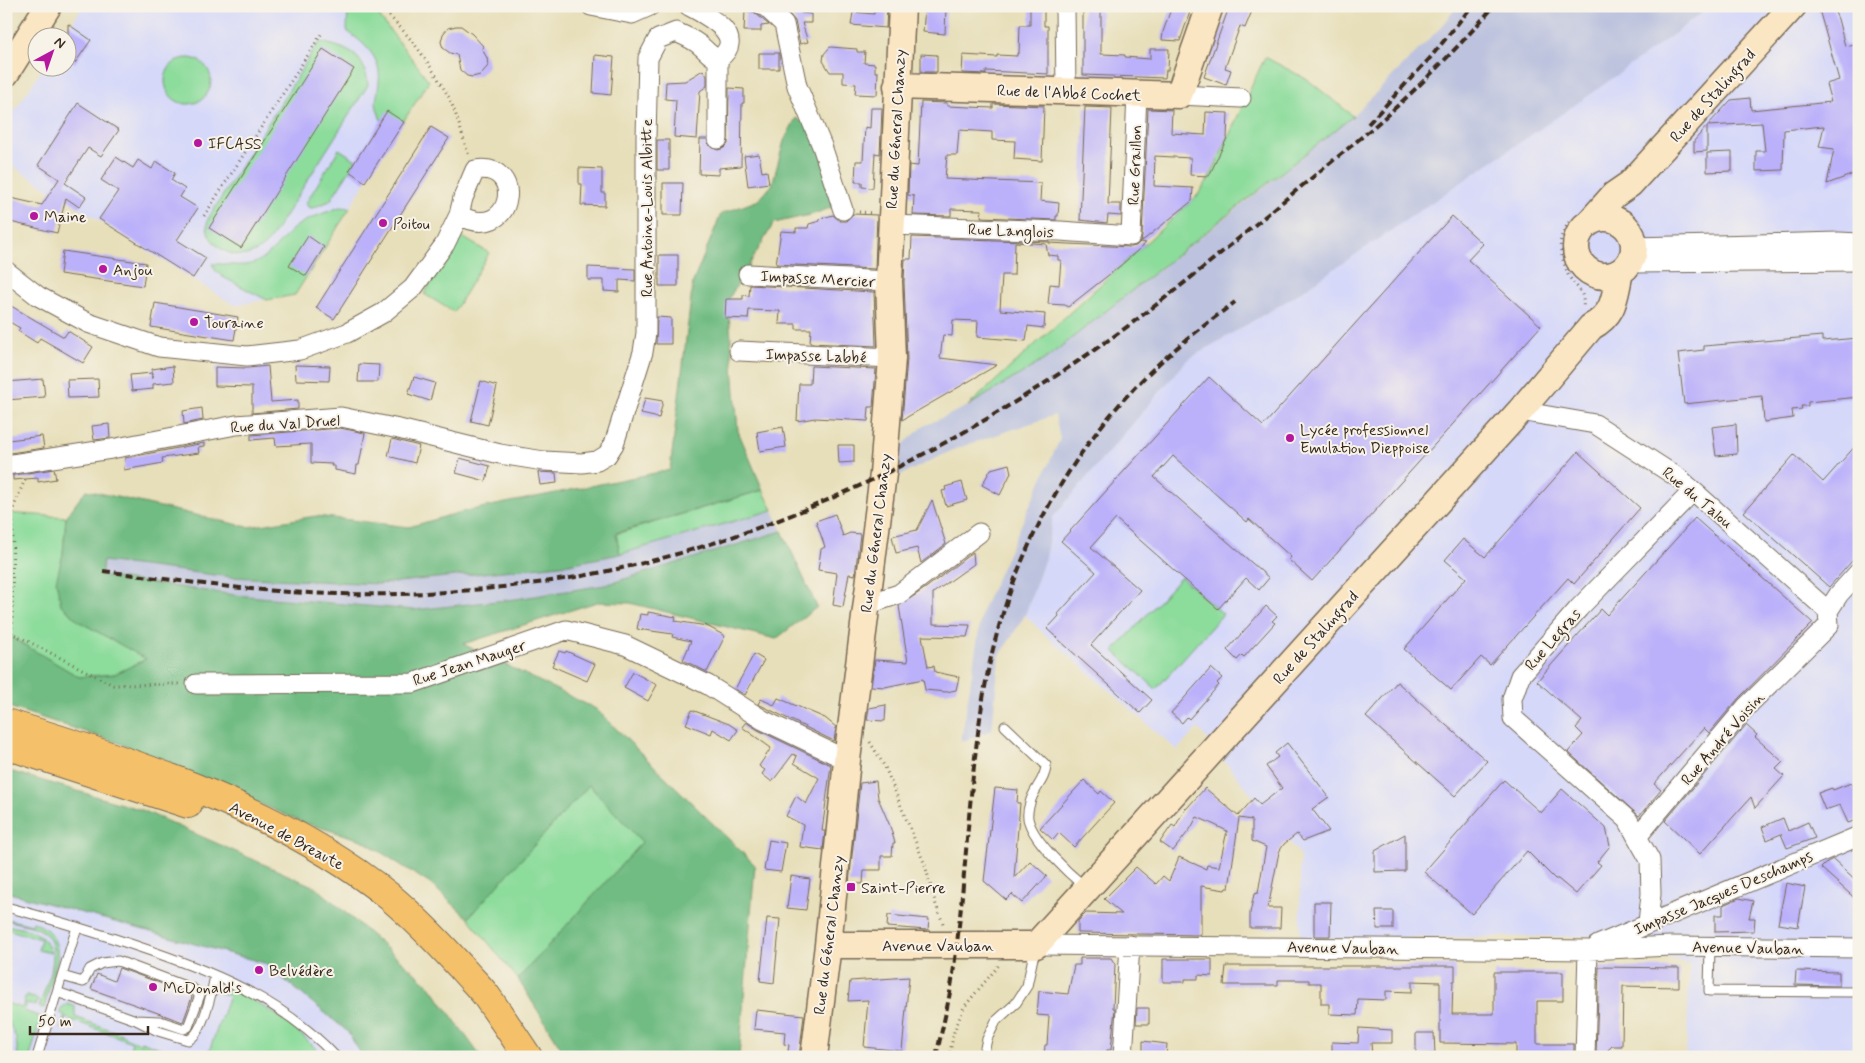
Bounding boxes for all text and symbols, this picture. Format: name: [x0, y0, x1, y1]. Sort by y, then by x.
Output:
north arrow: [28, 28, 78, 78]
text: N: [50, 33, 69, 53]
street label: Rue de Stalingrad: [1666, 45, 1761, 148]
street label: Rue du Géneral Chanzy: [882, 49, 911, 210]
street label: Rue de l'Abbé Cochet: [996, 80, 1142, 107]
street label: Rue Antoine-Louis Albitte: [637, 119, 658, 297]
street label: Rue Graillon: [1124, 124, 1147, 206]
place label: IFCASS: [208, 134, 262, 155]
marker: IFCASS: [192, 137, 204, 149]
place label: Maine: [44, 207, 87, 228]
marker: Maine: [28, 210, 40, 222]
place label: Poitou: [393, 214, 430, 235]
marker: Poitou: [377, 217, 389, 229]
street label: Rue Langlois: [968, 220, 1054, 244]
place label: Anjou: [113, 260, 153, 281]
marker: Anjou: [97, 263, 109, 275]
street label: Impasse Mercier: [760, 266, 876, 293]
place label: Touraine: [204, 313, 264, 334]
marker: Touraine: [188, 316, 200, 328]
street label: Impasse Labbé: [765, 344, 867, 369]
street label: Rue du Val Druel: [230, 410, 341, 439]
place label: Lycée professionnel Emulation Dieppoise: [1300, 420, 1431, 459]
marker: Lycée professionnel Emulation Dieppoise: [1284, 432, 1296, 444]
street label: Rue du Géneral Chanzy: [856, 452, 897, 614]
street label: Rue du Talou: [1657, 462, 1737, 534]
street label: Rue de Stalingrad: [1269, 587, 1364, 690]
street label: Rue Legras: [1520, 604, 1587, 676]
street label: Rue Jean Mauger: [410, 635, 529, 692]
street label: Rue André Voisin: [1677, 688, 1770, 790]
street label: Avenue de Breaute: [225, 797, 348, 876]
street label: Impasse Jacques Deschamps: [1631, 846, 1816, 941]
street label: Rue du Géneral Chanzy: [809, 854, 850, 1016]
place label: Saint-Pierre: [861, 878, 946, 899]
marker: Saint-Pierre: [845, 881, 857, 893]
street label: Avenue Vauban: [882, 936, 994, 957]
street label: Avenue Vauban: [1287, 937, 1400, 960]
street label: Avenue Vauban: [1692, 937, 1805, 960]
place label: Belvédère: [269, 961, 333, 982]
marker: Belvédère: [253, 964, 265, 976]
place label: McDonald's: [163, 978, 242, 999]
marker: McDonald's: [147, 981, 159, 993]
scale bar: [30, 1003, 148, 1035]
text: 50 m: [38, 1012, 72, 1032]

